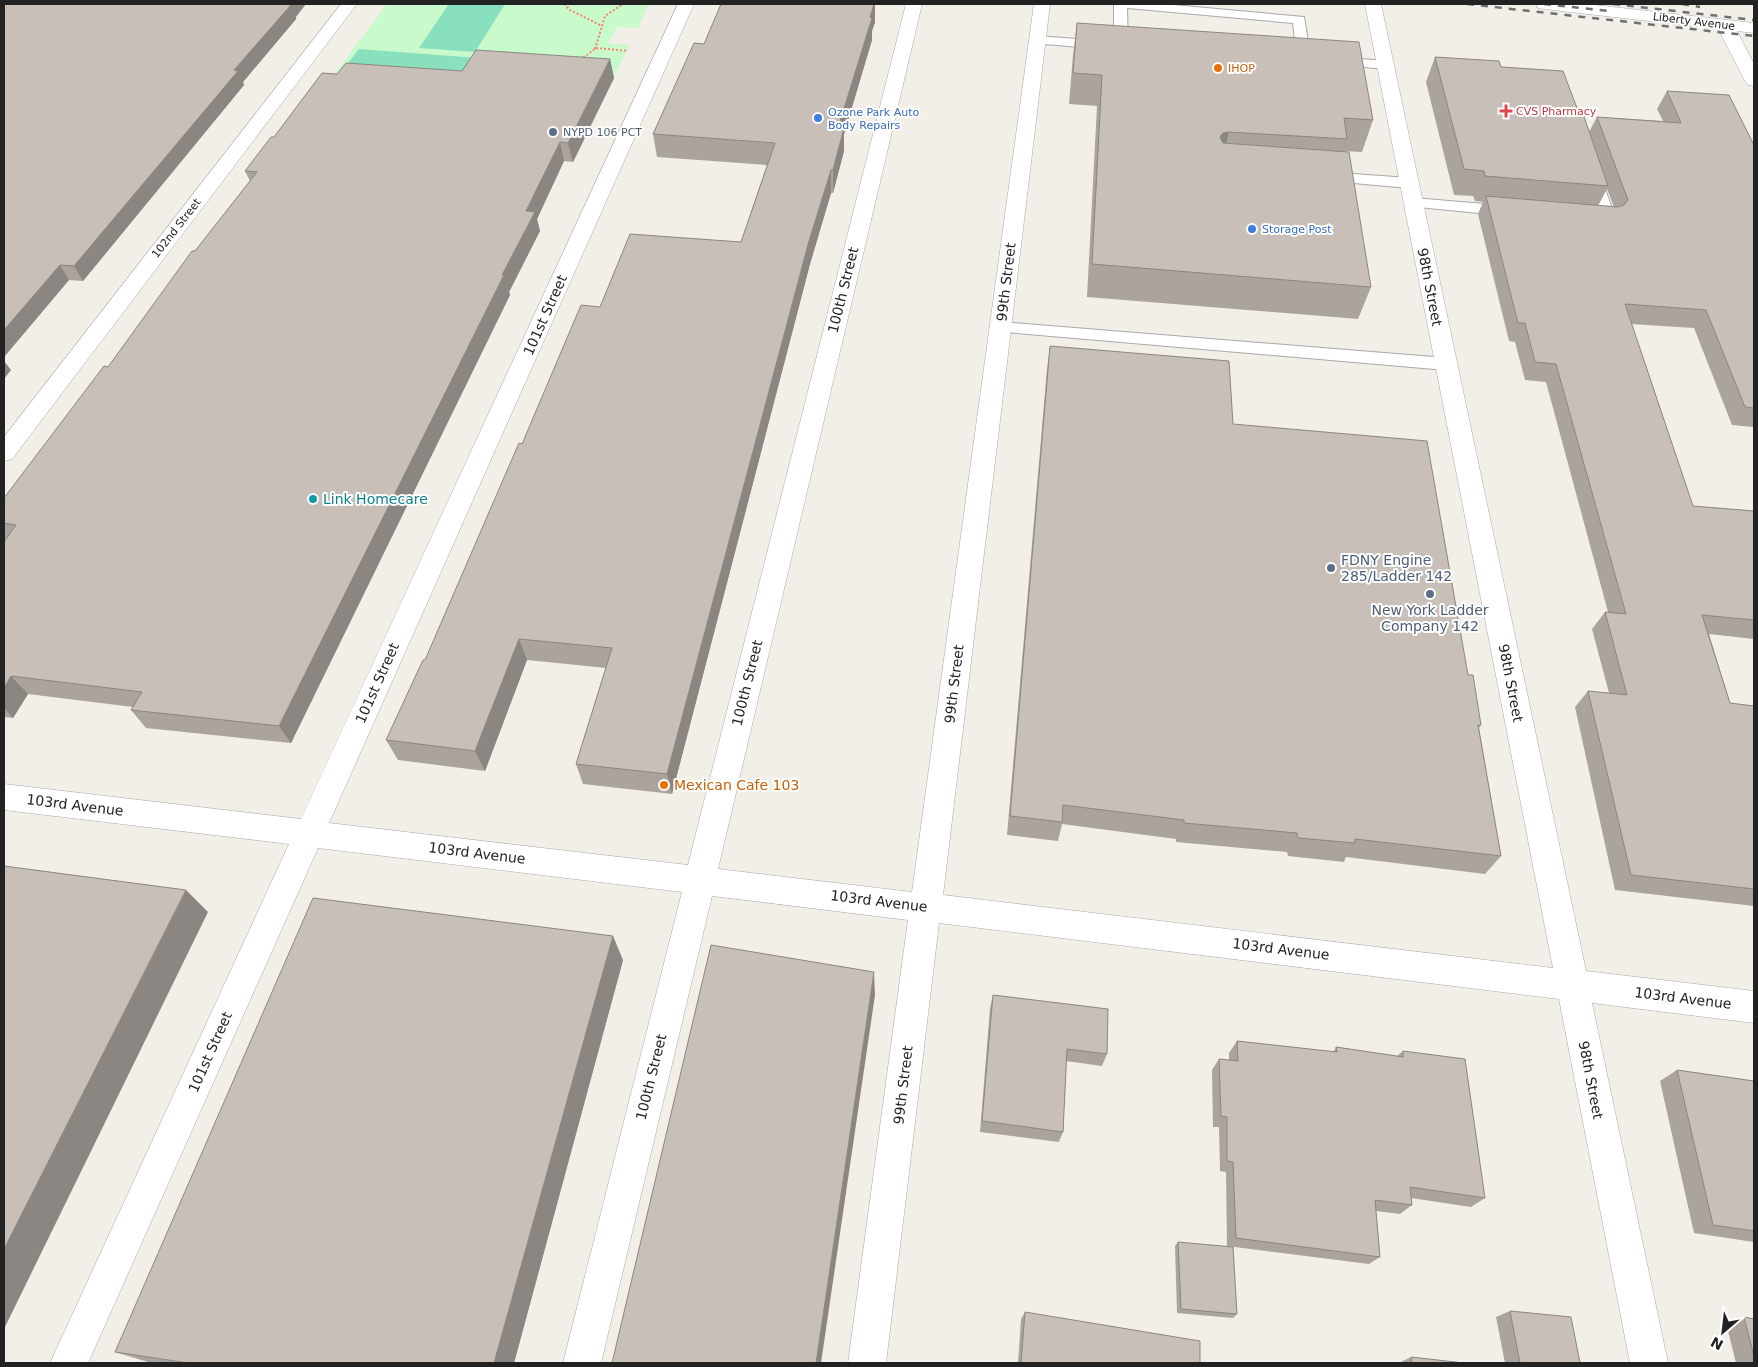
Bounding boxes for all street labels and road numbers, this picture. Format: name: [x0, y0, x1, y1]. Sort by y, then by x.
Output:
street label: Liberty Avenue: [1652, 10, 1736, 33]
street label: 102nd Street: [149, 195, 204, 261]
street label: 99th Street: [993, 241, 1019, 322]
street label: 100th Street: [825, 245, 862, 335]
street label: 98th Street: [1415, 247, 1446, 328]
street label: 101st Street: [520, 272, 570, 358]
street label: 100th Street: [729, 638, 766, 728]
street label: 101st Street: [352, 640, 402, 726]
street label: 99th Street: [941, 643, 967, 724]
street label: 98th Street: [1496, 643, 1527, 724]
street label: 103rd Avenue: [26, 791, 124, 819]
street label: 103rd Avenue: [428, 839, 526, 867]
street label: 103rd Avenue: [830, 887, 928, 915]
street label: 103rd Avenue: [1232, 935, 1330, 963]
street label: 103rd Avenue: [1634, 984, 1732, 1012]
street label: 101st Street: [185, 1009, 235, 1095]
street label: 100th Street: [633, 1032, 670, 1122]
street label: 98th Street: [1576, 1040, 1607, 1121]
street label: 99th Street: [890, 1044, 916, 1125]

